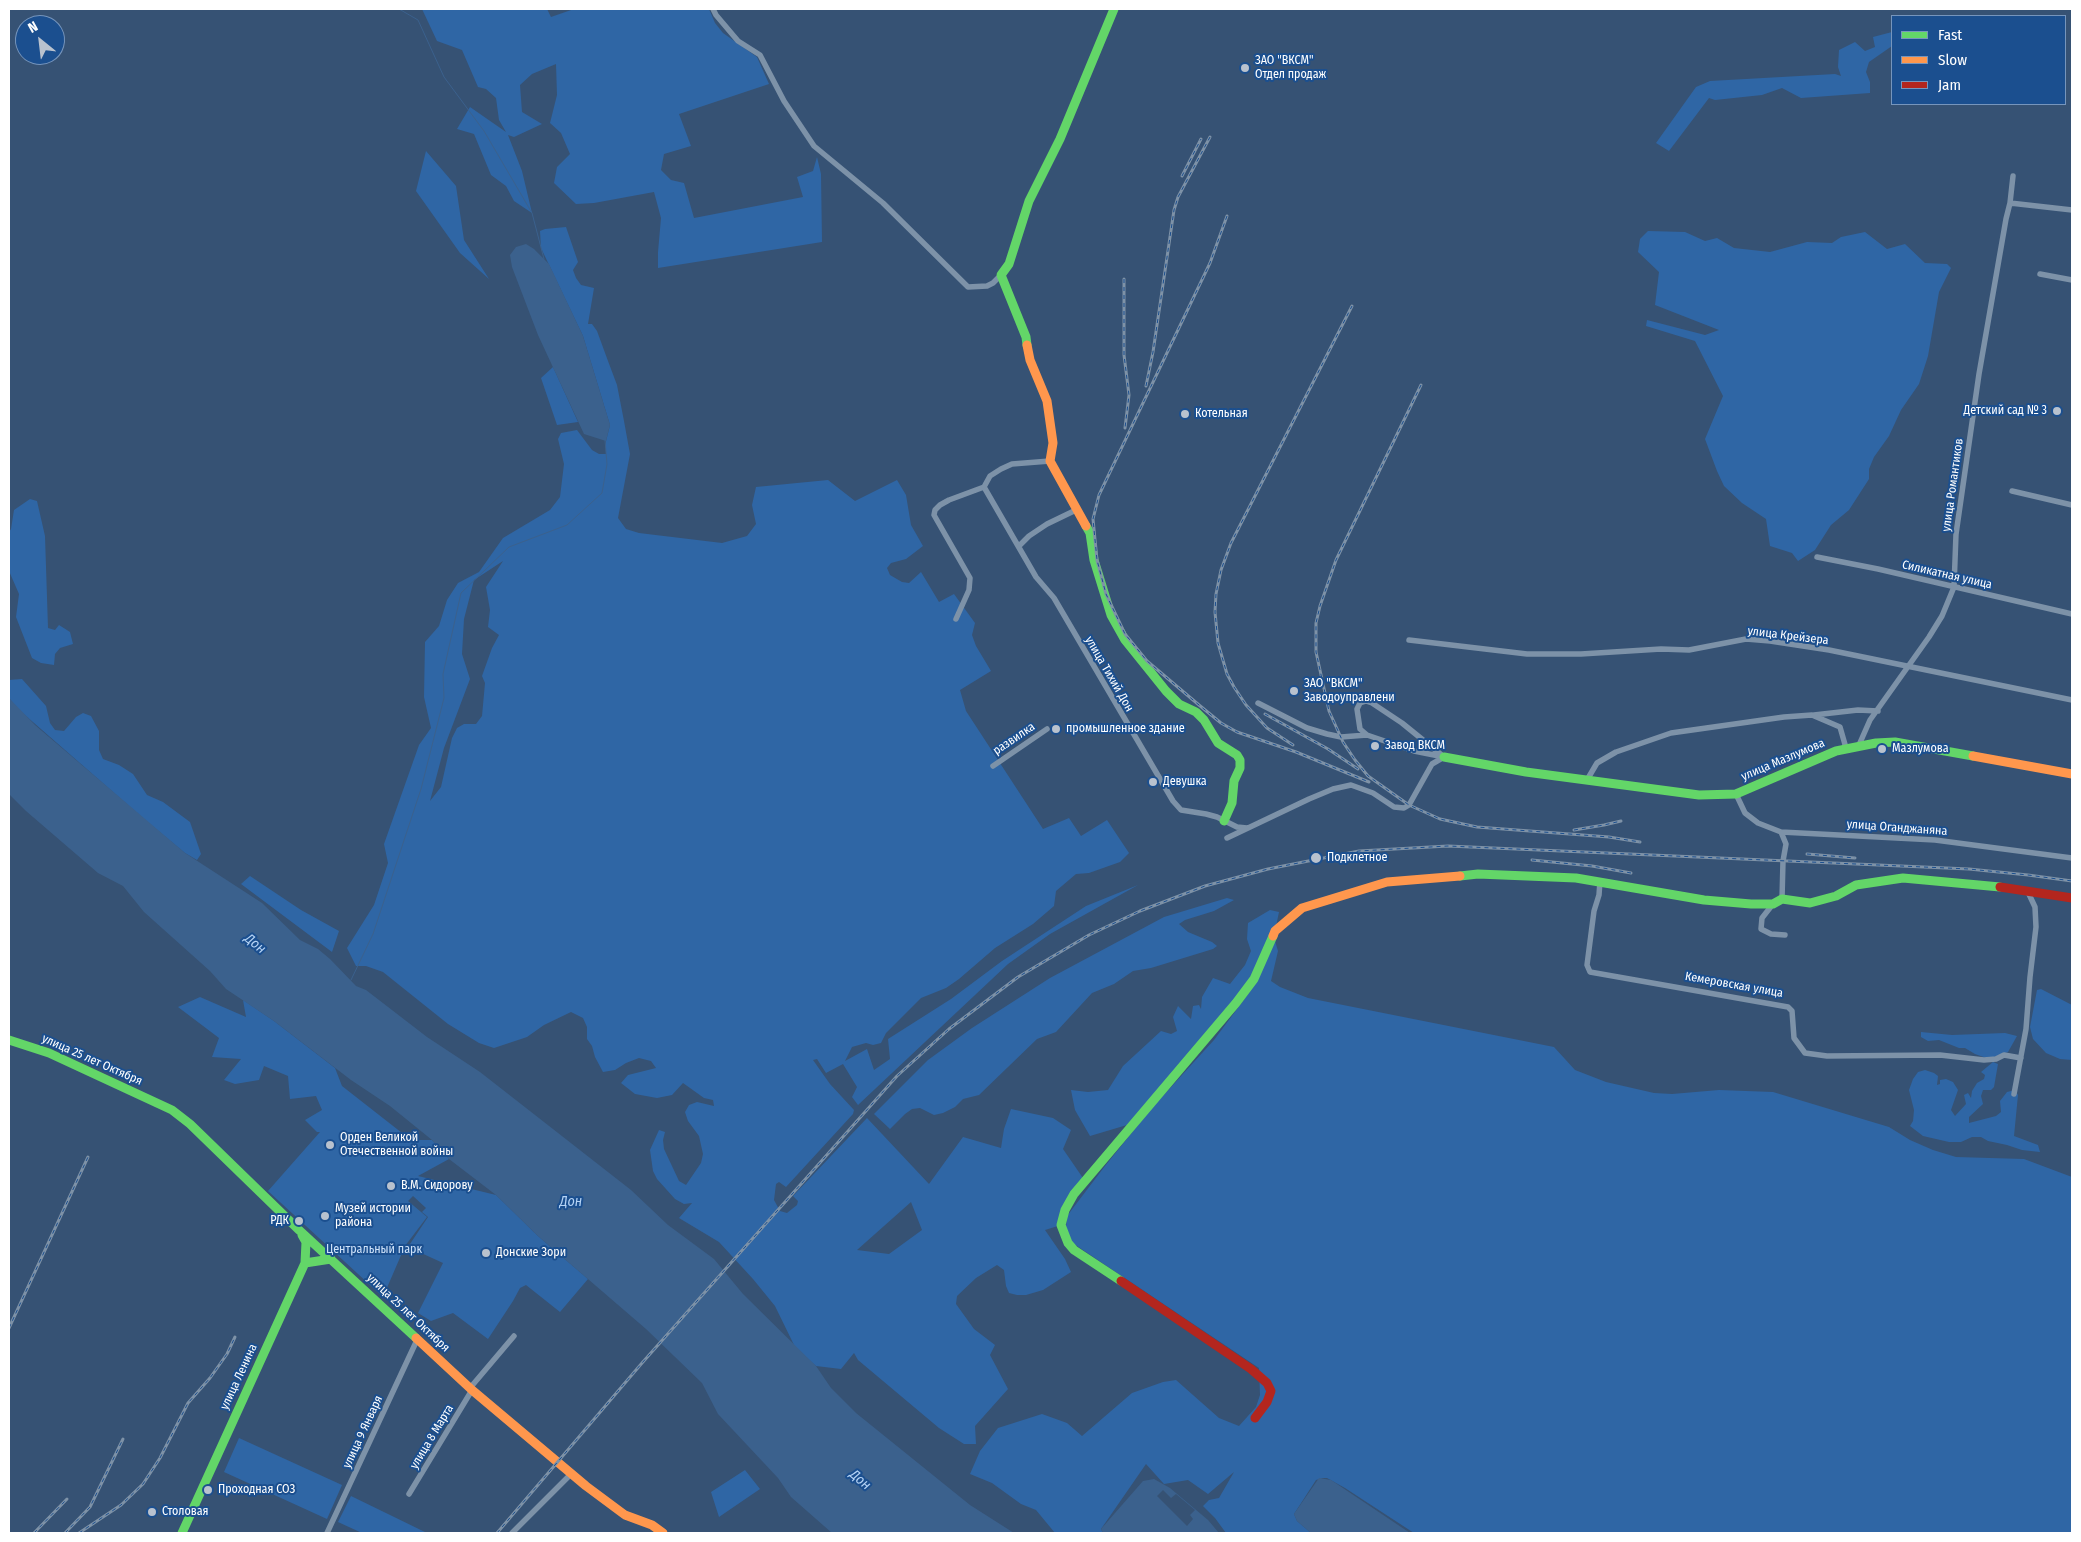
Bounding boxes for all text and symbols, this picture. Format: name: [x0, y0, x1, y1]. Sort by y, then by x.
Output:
north arrow: [15, 15, 65, 65]
legend: [1891, 15, 2066, 105]
text: N: [25, 18, 41, 37]
text: Fast: [1938, 26, 1962, 44]
text: Slow: [1938, 51, 1967, 69]
place label: ЗАО "ВКСМ" Отдел продаж: [1255, 54, 1326, 82]
marker: ЗАО "ВКСМ" Отдел продаж: [1239, 62, 1251, 74]
text: Jam: [1938, 76, 1961, 94]
place label: Детский сад № 3: [1964, 404, 2047, 418]
marker: Детский сад № 3: [2051, 405, 2063, 417]
place label: Котельная: [1195, 407, 1248, 421]
marker: Котельная: [1179, 408, 1191, 420]
street label: улица Романтиков: [1939, 438, 1967, 532]
street label: Силикатная улица: [1901, 558, 1993, 592]
street label: улица Крейзера: [1747, 624, 1829, 648]
street label: улица Тихий Дон: [1082, 634, 1136, 714]
place label: ЗАО "ВКСМ" Заводоуправлени: [1304, 677, 1395, 705]
marker: ЗАО "ВКСМ" Заводоуправлени: [1288, 685, 1300, 697]
street label: развилка: [990, 720, 1038, 758]
place label: промышленное здание: [1066, 722, 1185, 736]
marker: промышленное здание: [1050, 723, 1062, 735]
street label: улица Мазлумова: [1739, 736, 1827, 784]
place label: Завод ВКСМ: [1385, 739, 1445, 753]
marker: Завод ВКСМ: [1369, 740, 1381, 752]
place label: Мазлумова: [1892, 742, 1949, 756]
marker: Мазлумова: [1876, 743, 1888, 755]
place label: Девушка: [1163, 775, 1207, 789]
marker: Девушка: [1147, 776, 1159, 788]
street label: улица Оганджаняна: [1846, 817, 1948, 839]
marker: Подклетное: [1309, 851, 1323, 865]
place label: Подклетное: [1327, 851, 1387, 865]
water label: Дон: [241, 930, 269, 958]
street label: Кемеровская улица: [1684, 969, 1784, 1001]
street label: улица 25 лет Октября: [40, 1031, 144, 1089]
place label: Орден Великой Отечественной войны: [340, 1131, 453, 1159]
marker: Орден Великой Отечественной войны: [324, 1139, 336, 1151]
place label: В.М. Сидорову: [401, 1179, 473, 1193]
marker: В.М. Сидорову: [385, 1180, 397, 1192]
water label: Дон: [560, 1194, 582, 1210]
place label: Музей истории района: [335, 1202, 411, 1230]
marker: Музей истории района: [319, 1210, 331, 1222]
place label: РДК: [270, 1214, 289, 1228]
marker: РДК: [293, 1215, 305, 1227]
park label: Центральный парк: [326, 1243, 422, 1257]
place label: Донские Зори: [496, 1246, 566, 1260]
marker: Донские Зори: [480, 1247, 492, 1259]
street label: улица 25 лет Октября: [364, 1271, 452, 1355]
street label: улица Ленина: [217, 1342, 261, 1412]
street label: улица 9 Января: [340, 1393, 386, 1471]
street label: улица 8 Марта: [407, 1402, 457, 1472]
water label: Дон: [846, 1466, 874, 1494]
place label: Проходная СОЗ: [218, 1483, 295, 1497]
marker: Проходная СОЗ: [202, 1484, 214, 1496]
place label: Столовая: [162, 1505, 208, 1519]
marker: Столовая: [146, 1506, 158, 1518]

